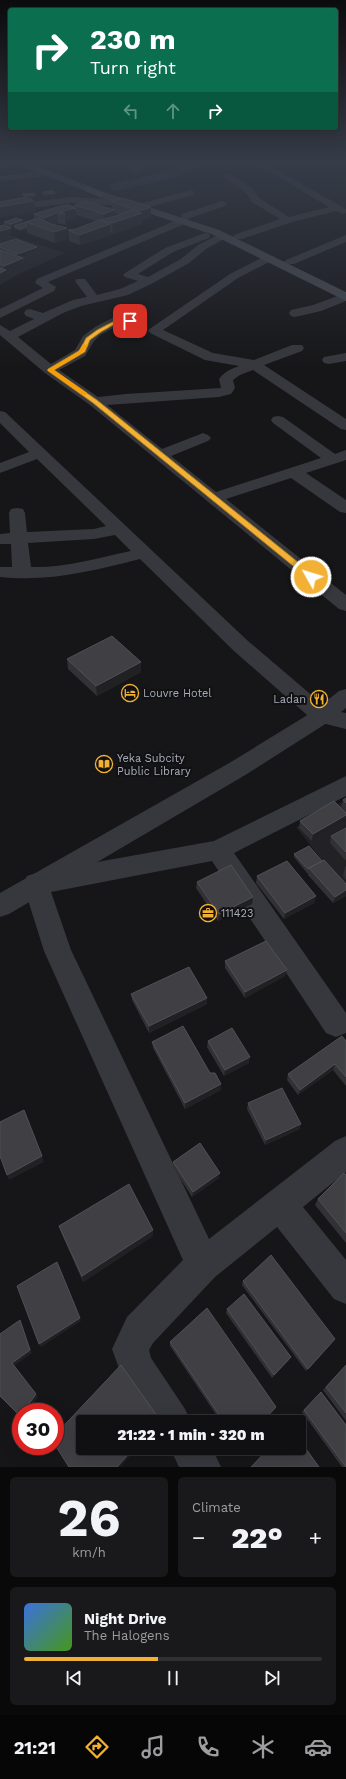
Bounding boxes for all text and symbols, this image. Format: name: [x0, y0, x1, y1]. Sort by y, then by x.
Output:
text: 230 m: [90, 23, 176, 56]
icon: right: [24, 24, 76, 76]
text: Turn right: [90, 57, 176, 78]
icon: left: [120, 100, 142, 122]
icon: ahead: [162, 100, 184, 122]
icon: right: [204, 100, 226, 122]
pin: [113, 304, 147, 338]
icon: arrive: [119, 310, 141, 332]
position arrow: [290, 556, 332, 598]
hotel icon: Louvre Hotel: [120, 683, 140, 703]
place label: Louvre Hotel: [143, 687, 212, 700]
restaurant icon: Ladan: [309, 689, 329, 709]
place label: Ladan: [273, 693, 306, 706]
place label: Yeka Subcity Public Library: [117, 752, 191, 778]
library icon: Yeka Subcity Public Library: [94, 754, 114, 774]
office icon: 111423: [198, 903, 218, 923]
place label: 111423: [221, 907, 253, 920]
speed limit sign: 30: [12, 1403, 64, 1455]
text: 21:22 · 1 min · 320 m: [117, 1426, 265, 1444]
text: 26: [57, 1488, 121, 1549]
text: Climate: [192, 1500, 241, 1515]
text: 22°: [231, 1520, 283, 1555]
text: −: [192, 1525, 205, 1550]
text: +: [309, 1525, 322, 1550]
text: km/h: [72, 1545, 106, 1560]
text: Night Drive: [84, 1610, 167, 1628]
text: The Halogens: [84, 1628, 170, 1643]
icon: previous: [63, 1667, 85, 1689]
icon: pause: [162, 1667, 184, 1689]
icon: next: [261, 1667, 283, 1689]
icon: directions: [83, 1733, 111, 1761]
icon: music: [139, 1733, 167, 1761]
icon: phone: [194, 1733, 222, 1761]
icon: climate: [249, 1733, 277, 1761]
icon: car: [304, 1733, 332, 1761]
text: 21:21: [14, 1737, 56, 1758]

